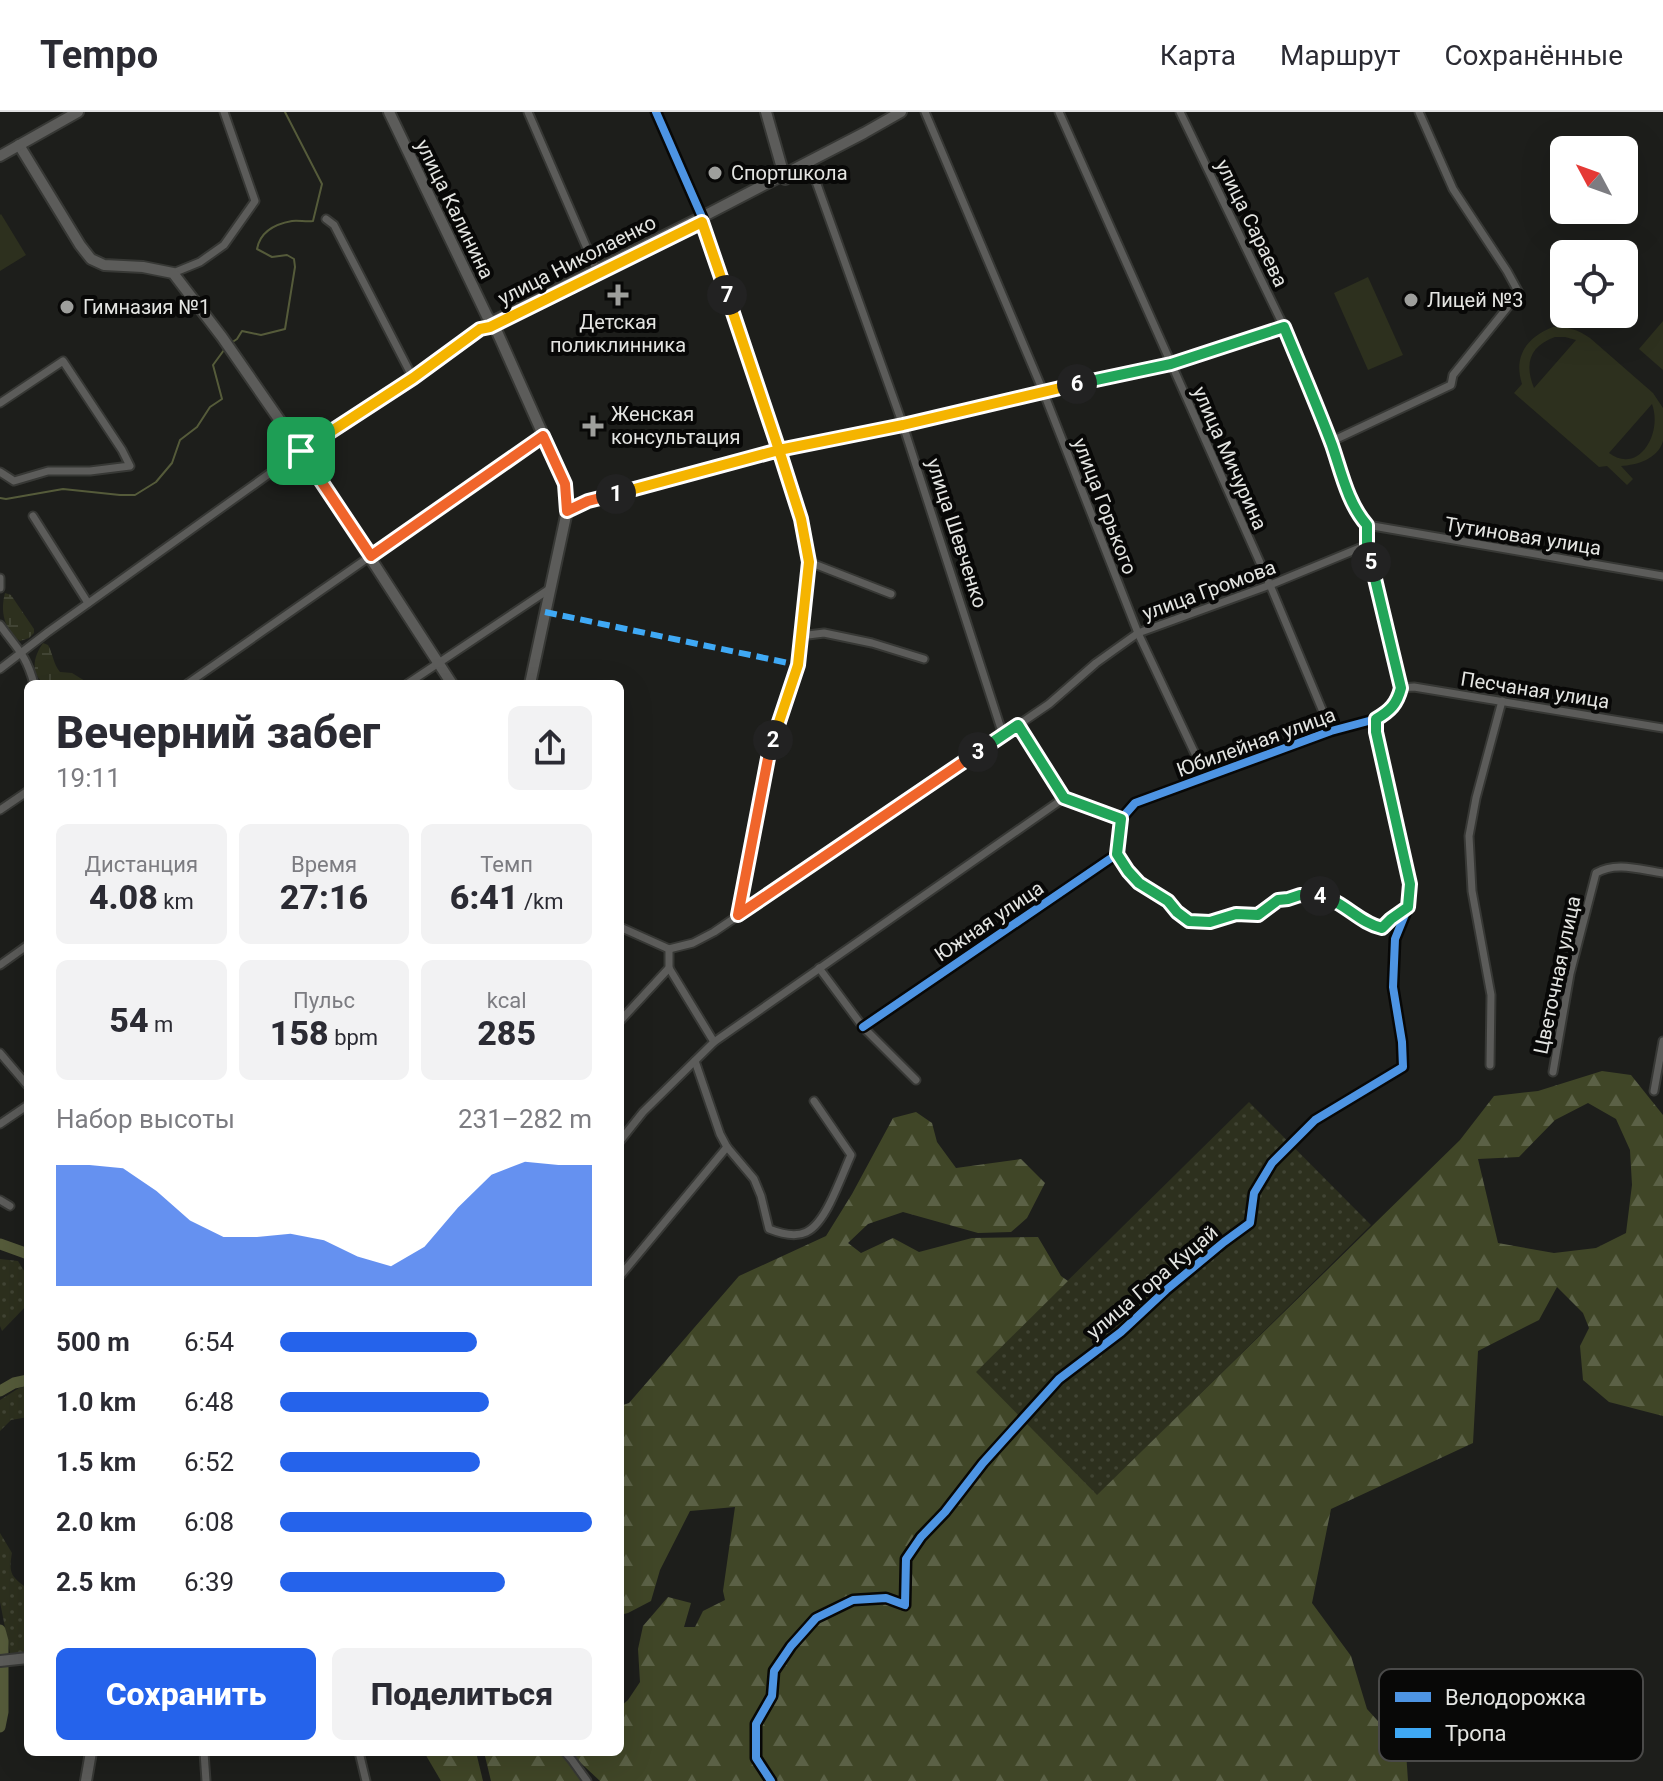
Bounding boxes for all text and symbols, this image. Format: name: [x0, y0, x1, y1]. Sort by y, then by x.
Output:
text: Tempo: [40, 33, 158, 77]
text: Карта: [1160, 39, 1236, 72]
text: Маршрут: [1280, 39, 1400, 72]
text: Сохранённые: [1444, 39, 1623, 72]
street label: улица Калинина: [411, 135, 499, 283]
north arrow: [1550, 136, 1638, 224]
map controls: [1550, 136, 1638, 328]
street label: улица Сараева: [1211, 155, 1293, 291]
place label: Спортшкола: [731, 161, 848, 185]
marker: Спортшкола: [706, 164, 724, 182]
street label: улица Николаенко: [494, 210, 660, 310]
button: locate: [1550, 240, 1638, 328]
pin: 7: [707, 275, 747, 315]
text: 7: [721, 282, 733, 307]
marker: Детская поликлинника: [607, 284, 629, 306]
place label: Лицей №3: [1427, 288, 1523, 312]
marker: Лицей №3: [1402, 291, 1420, 309]
place label: Гимназия №1: [83, 295, 210, 319]
marker: Гимназия №1: [58, 298, 76, 316]
place label: Детская поликлинника: [550, 310, 686, 357]
pin: 6: [1057, 364, 1097, 404]
text: 6: [1071, 371, 1083, 396]
street label: улица Мичурина: [1188, 383, 1272, 533]
place label: Женская консультация: [611, 402, 741, 449]
marker: Женская консультация: [582, 415, 604, 437]
pin: [267, 417, 335, 485]
icon: arrive: [279, 429, 323, 473]
street label: улица Горького: [1068, 434, 1142, 578]
street label: улица Шевченко: [922, 455, 992, 611]
pin: 1: [596, 474, 636, 514]
text: 1: [610, 481, 622, 506]
street label: Тутиновая улица: [1443, 512, 1603, 560]
pin: 5: [1351, 542, 1391, 582]
text: 5: [1365, 549, 1377, 574]
street label: улица Громова: [1139, 555, 1279, 625]
street label: Песчаная улица: [1459, 666, 1611, 714]
street label: Юбилейная улица: [1173, 702, 1339, 782]
button: share: [508, 706, 592, 790]
text: Вечерний забег: [56, 707, 380, 759]
pin: 2: [753, 720, 793, 760]
text: 2: [767, 727, 779, 752]
pin: 3: [958, 732, 998, 772]
text: 3: [972, 739, 984, 764]
text: 19:11: [56, 763, 121, 793]
text: Дистанция: [85, 852, 198, 877]
text: Время: [291, 852, 357, 877]
text: Темп: [480, 852, 533, 877]
street label: Южная улица: [930, 876, 1048, 966]
pin: 4: [1300, 876, 1340, 916]
text: 4.08: [89, 877, 158, 917]
text: 27:16: [280, 877, 368, 917]
text: 6:41: [450, 877, 519, 917]
text: 4: [1314, 883, 1326, 908]
text: km: [158, 889, 194, 914]
text: /km: [519, 889, 564, 914]
street label: Цветочная улица: [1528, 894, 1586, 1056]
text: Пульс: [293, 988, 355, 1013]
text: kcal: [487, 988, 527, 1013]
text: 54: [109, 1000, 149, 1040]
text: m: [149, 1012, 173, 1037]
text: 158: [270, 1013, 329, 1053]
text: 285: [477, 1013, 536, 1053]
text: bpm: [329, 1025, 378, 1050]
text: Набор высоты: [56, 1104, 235, 1134]
text: 231–282 m: [458, 1104, 592, 1134]
street label: улица Гора Куцай: [1082, 1220, 1222, 1344]
text: 500 m: [56, 1327, 130, 1357]
text: 6:54: [184, 1327, 234, 1357]
text: 1.0 km: [56, 1387, 136, 1417]
text: 6:48: [184, 1387, 234, 1417]
text: 1.5 km: [56, 1447, 136, 1477]
text: 6:52: [184, 1447, 234, 1477]
text: 2.0 km: [56, 1507, 136, 1537]
text: 6:08: [184, 1507, 234, 1537]
text: 2.5 km: [56, 1567, 136, 1597]
text: 6:39: [184, 1567, 234, 1597]
button: Сохранить: [56, 1648, 316, 1740]
button: Поделиться: [332, 1648, 592, 1740]
legend: [1379, 1669, 1643, 1761]
text: Велодорожка: [1445, 1685, 1586, 1710]
text: Тропа: [1445, 1721, 1507, 1746]

